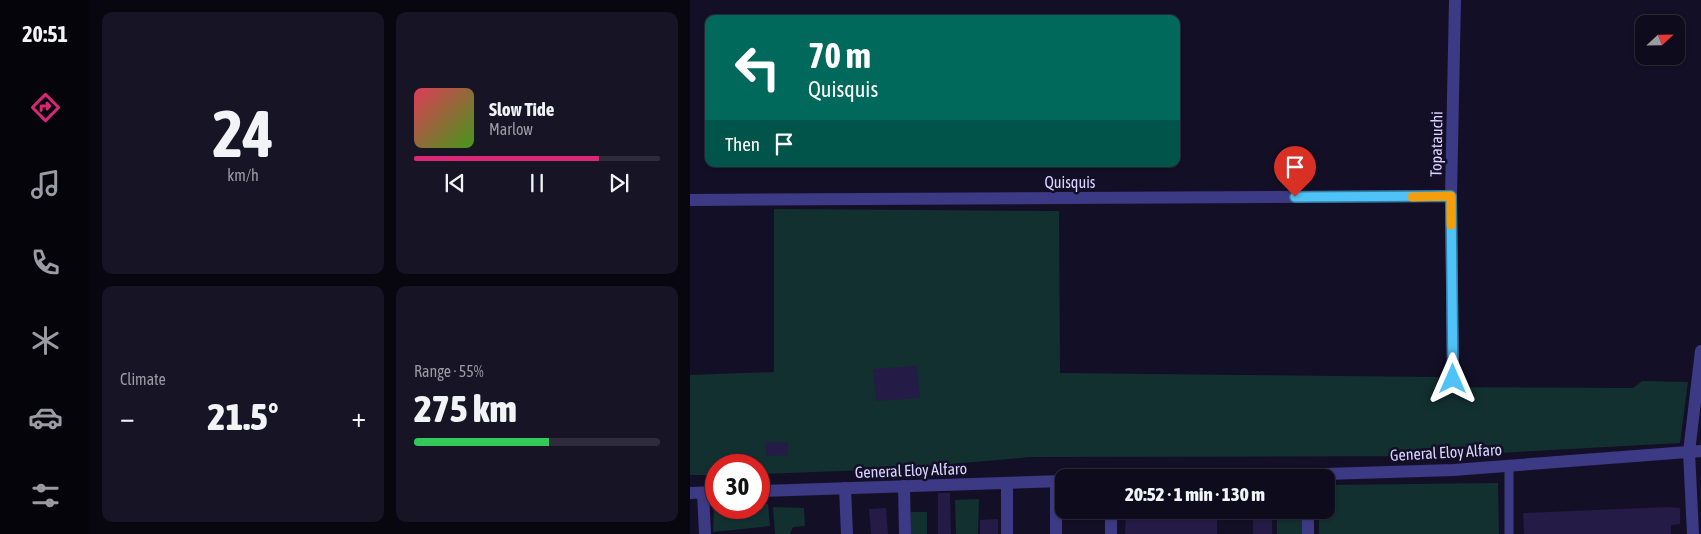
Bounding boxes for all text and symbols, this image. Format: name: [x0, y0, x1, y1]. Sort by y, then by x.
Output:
north arrow: [1635, 15, 1685, 65]
map controls: [1635, 15, 1685, 65]
text: 20:51: [22, 21, 68, 47]
icon: left: [725, 35, 790, 100]
text: 70 m: [808, 35, 871, 75]
text: Quisquis: [808, 76, 878, 102]
icon: directions: [28, 90, 63, 125]
text: 24: [212, 96, 274, 171]
text: Slow Tide: [489, 98, 554, 120]
street label: Topatauchi: [1426, 111, 1447, 177]
text: Marlow: [489, 120, 533, 138]
icon: arrive: [770, 130, 798, 158]
text: Then: [725, 133, 760, 155]
pin: [1274, 146, 1316, 197]
icon: arrive: [1281, 153, 1309, 181]
text: km/h: [227, 166, 259, 184]
icon: music: [28, 167, 63, 202]
icon: previous: [441, 169, 469, 197]
icon: pause: [523, 169, 551, 197]
icon: next: [605, 169, 633, 197]
street label: Quisquis: [1044, 173, 1096, 192]
icon: phone: [28, 245, 63, 280]
icon: climate: [28, 323, 63, 358]
position arrow: [1426, 352, 1478, 404]
text: Range · 55%: [414, 362, 484, 380]
text: Climate: [120, 370, 166, 388]
text: 275 km: [414, 387, 517, 430]
text: 21.5°: [208, 395, 278, 438]
icon: car: [28, 400, 63, 435]
text: −: [120, 401, 135, 433]
text: +: [351, 401, 366, 433]
street label: General Eloy Alfaro: [1389, 440, 1503, 465]
speed limit sign: 30: [705, 454, 770, 519]
street label: General Eloy Alfaro: [855, 459, 967, 482]
icon: filters: [28, 478, 63, 513]
text: 20:52 · 1 min · 130 m: [1125, 483, 1265, 505]

